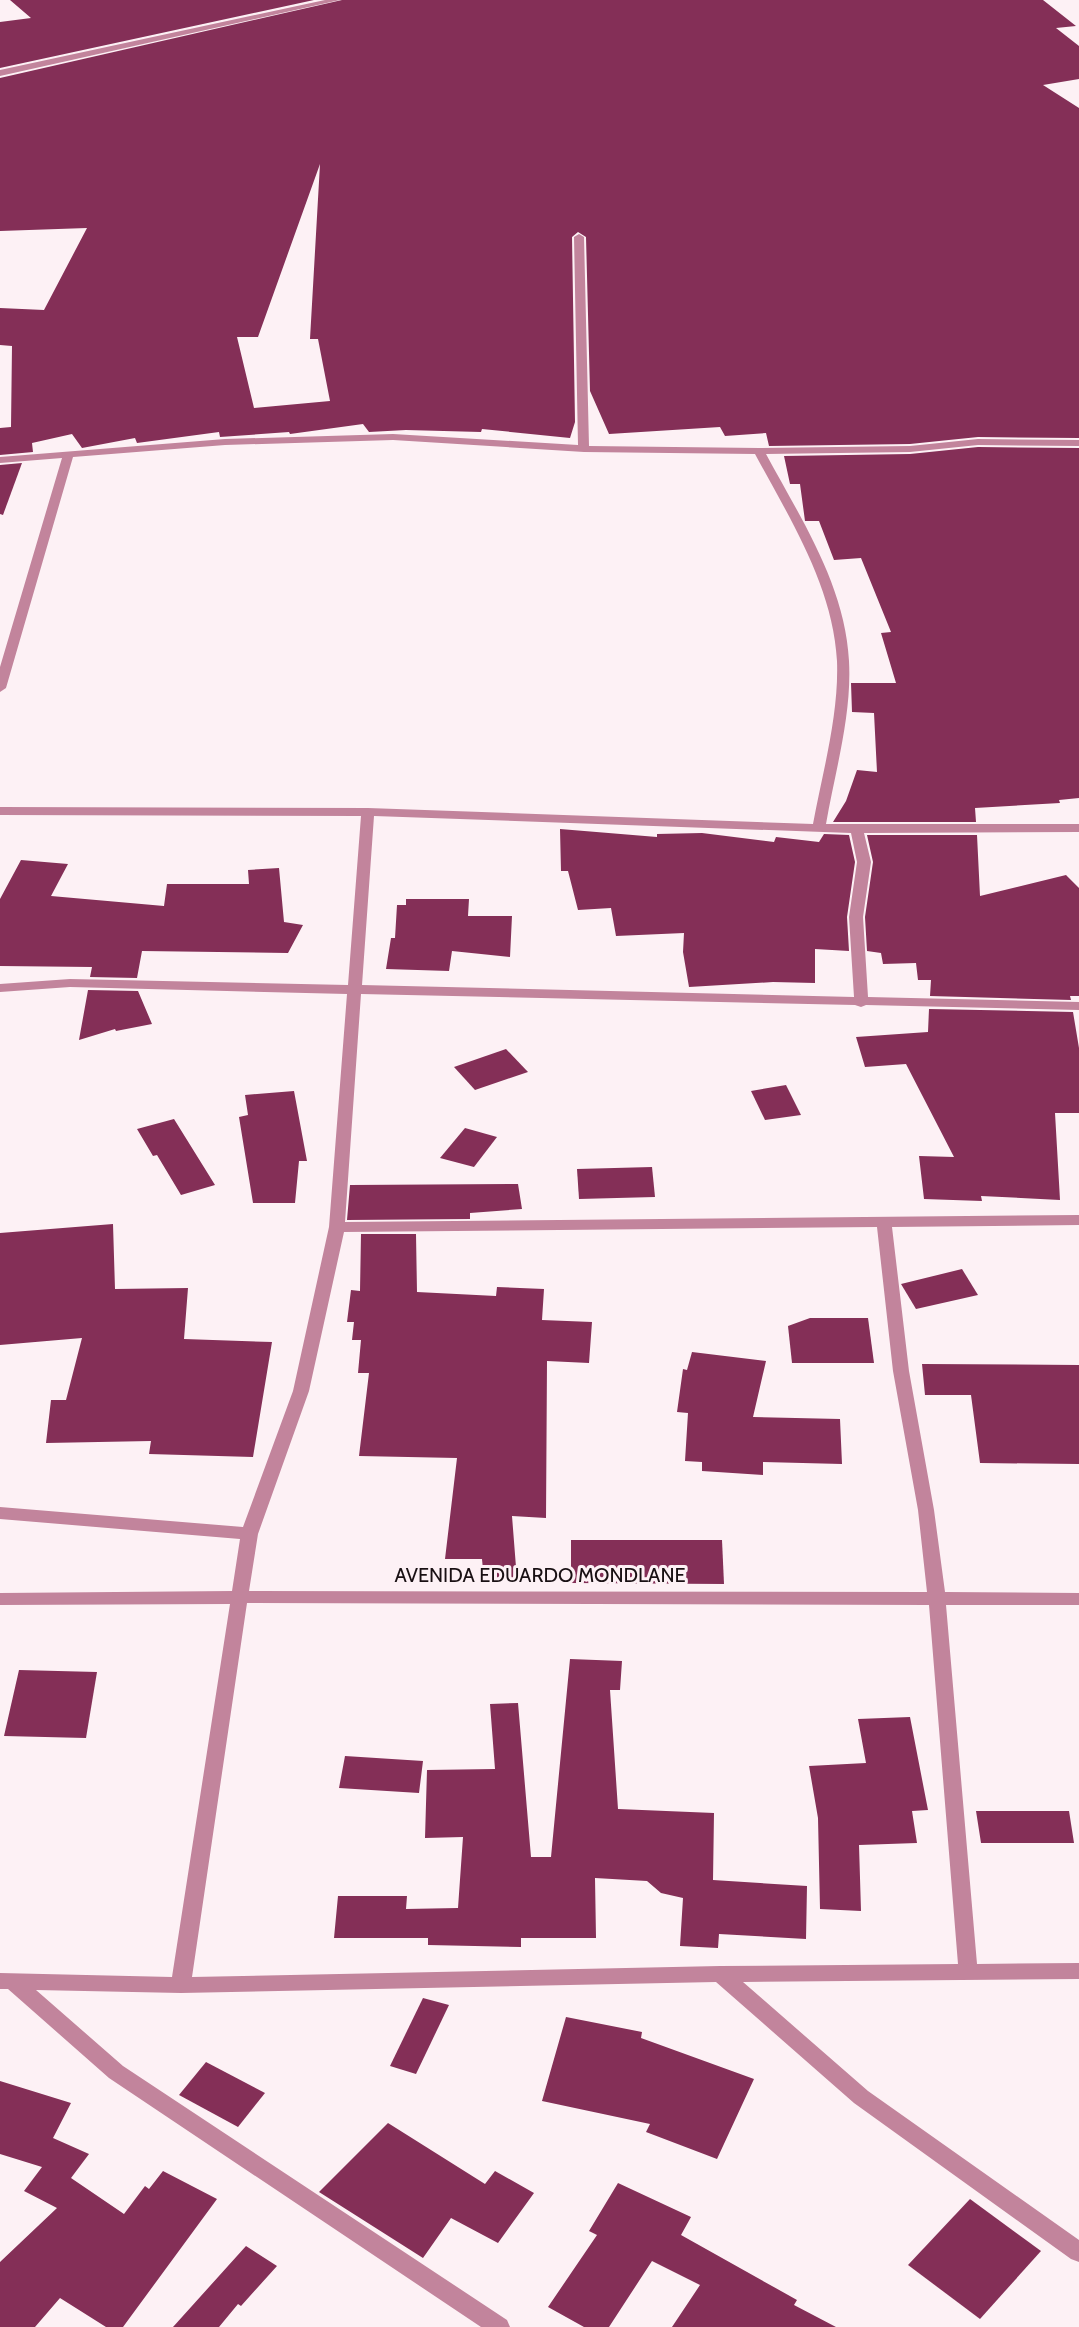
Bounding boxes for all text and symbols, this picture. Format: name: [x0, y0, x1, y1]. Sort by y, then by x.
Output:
street label: AVENIDA EDUARDO MONDLANE: [394, 1563, 686, 1587]

